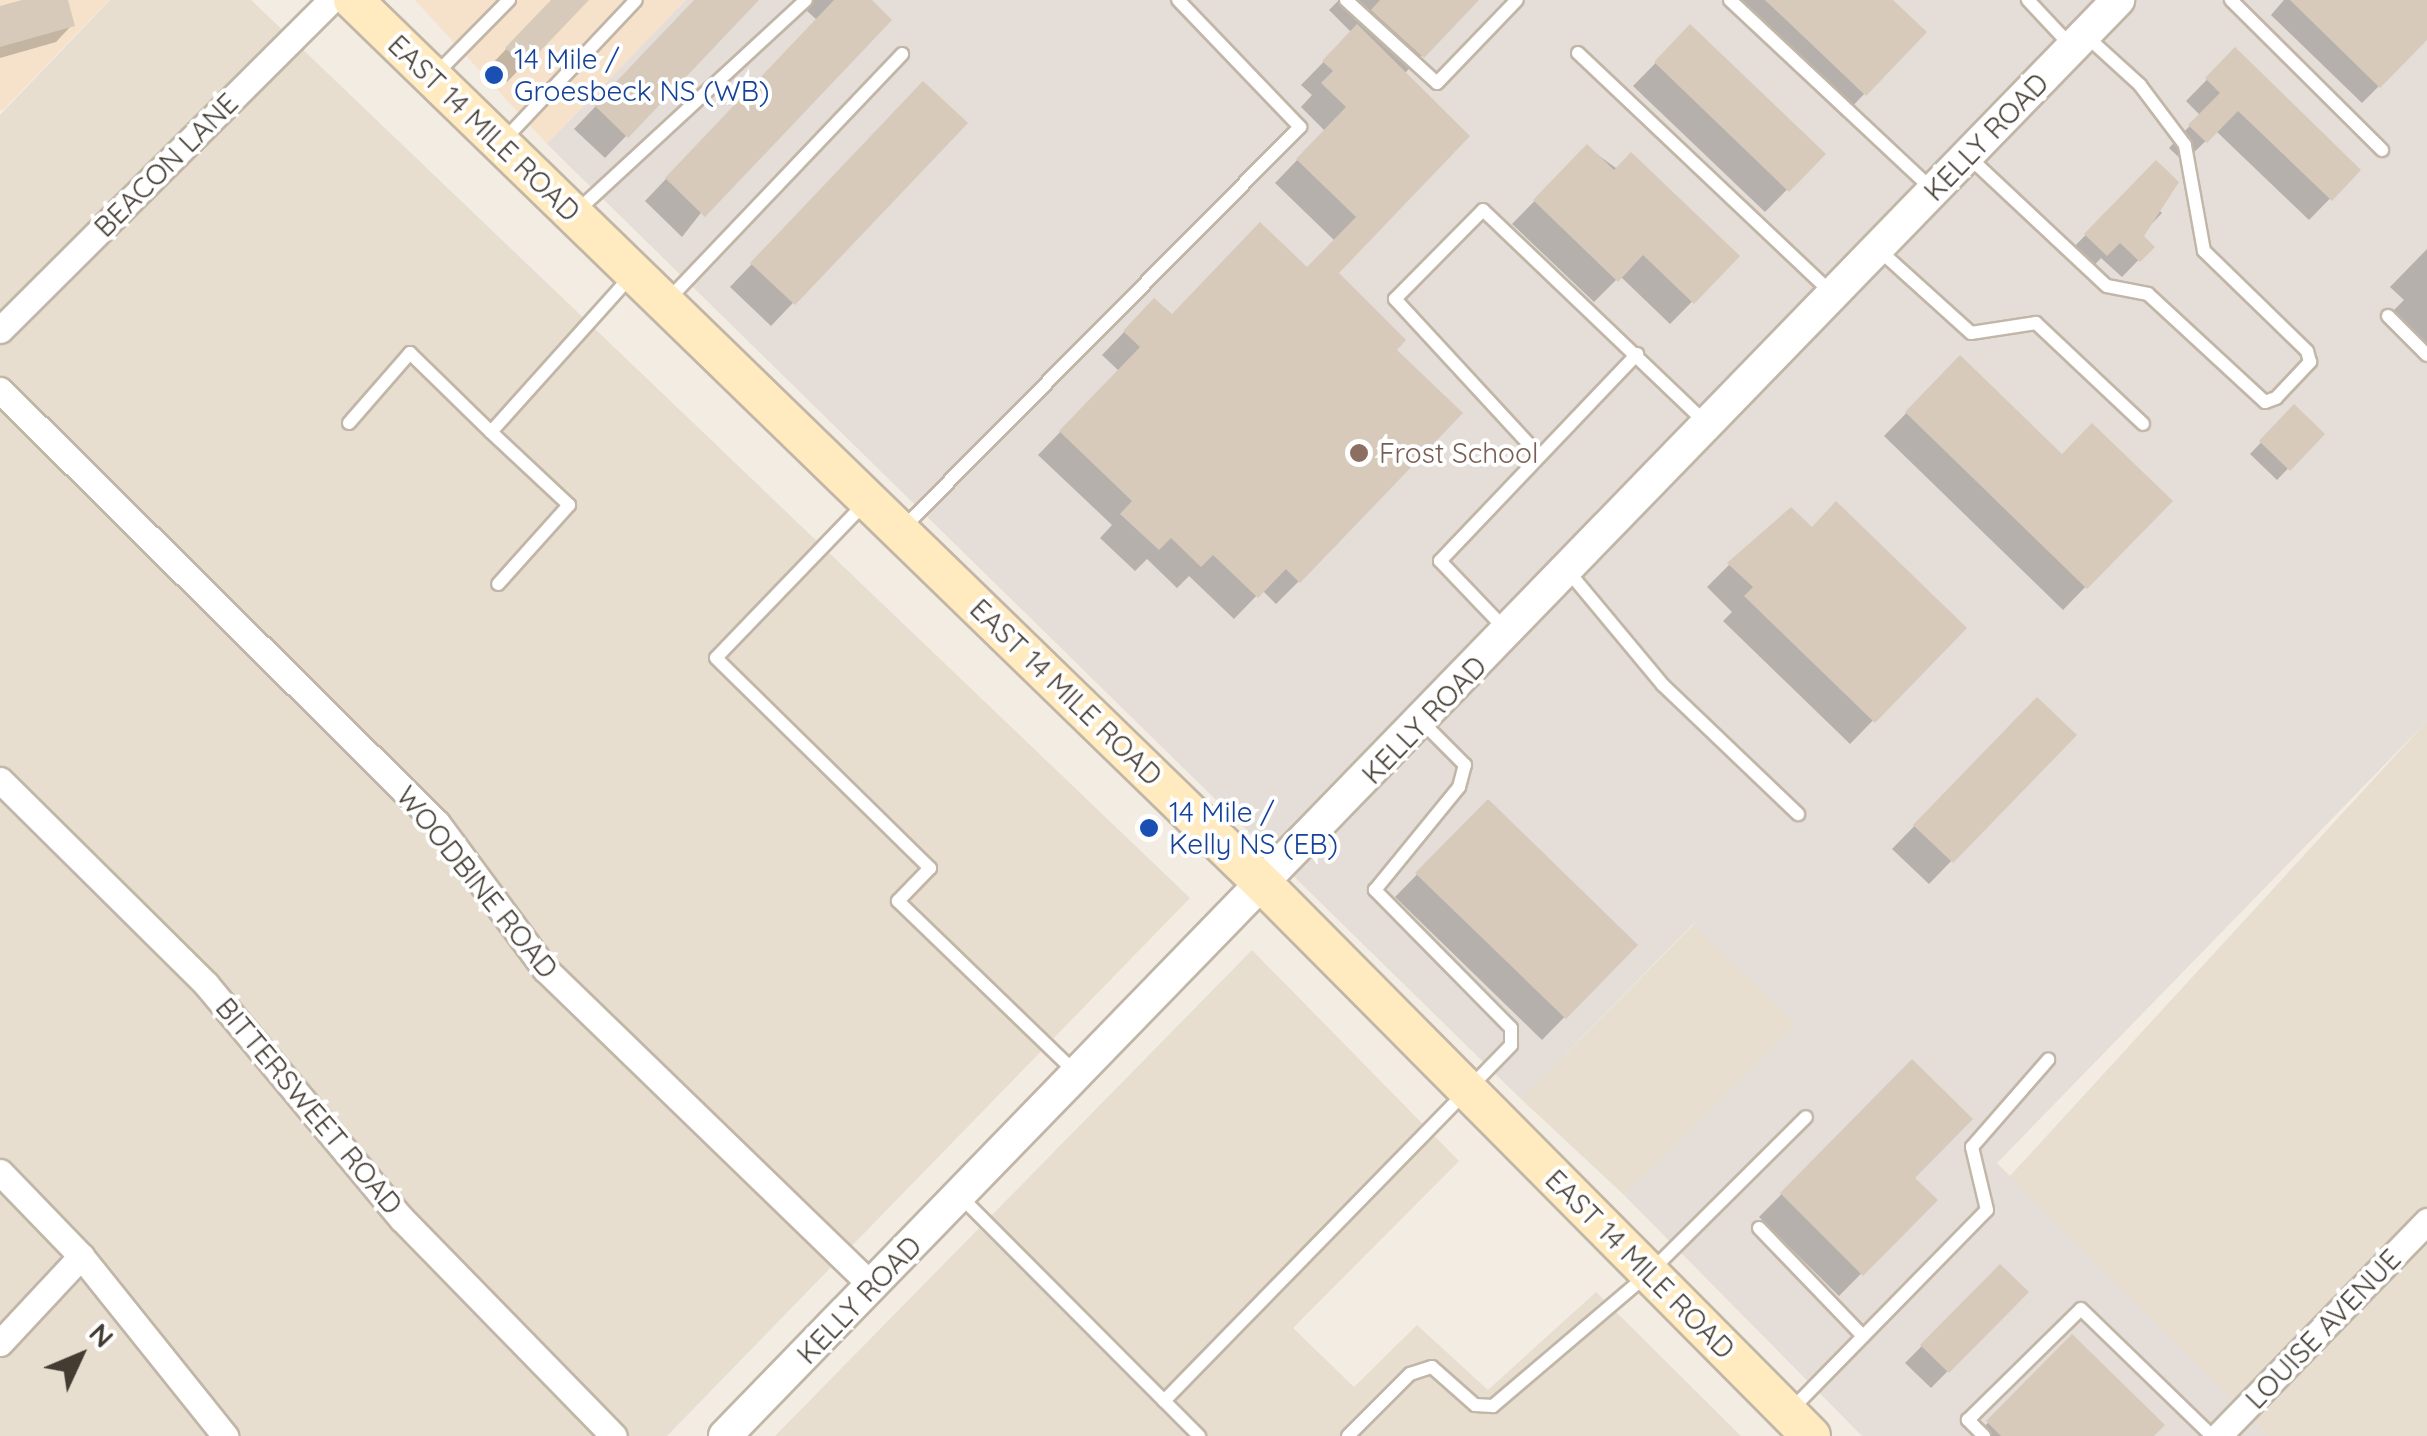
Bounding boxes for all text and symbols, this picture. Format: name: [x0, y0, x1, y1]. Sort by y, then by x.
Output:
street label: EAST 14 MILE ROAD: [381, 28, 587, 228]
place label: 14 Mile / Groesbeck NS (WB): [514, 42, 769, 108]
marker: 14 Mile / Groesbeck NS (WB): [483, 64, 505, 86]
street label: KELLY ROAD: [1917, 66, 2055, 208]
street label: BEACON LANE: [87, 86, 245, 244]
place label: Frost School: [1379, 436, 1538, 470]
marker: Frost School: [1348, 442, 1370, 464]
street label: EAST 14 MILE ROAD: [963, 592, 1169, 792]
street label: KELLY ROAD: [1355, 649, 1493, 791]
street label: WOODBINE ROAD: [389, 779, 565, 985]
place label: 14 Mile / Kelly NS (EB): [1169, 795, 1338, 861]
marker: 14 Mile / Kelly NS (EB): [1138, 817, 1160, 839]
street label: BITTERSWEET ROAD: [209, 991, 409, 1221]
street label: EAST 14 MILE ROAD: [1539, 1163, 1741, 1365]
street label: KELLY ROAD: [790, 1229, 928, 1371]
street label: LOUISE AVENUE: [2238, 1242, 2408, 1416]
north arrow: [30, 1306, 130, 1406]
text: N: [82, 1315, 122, 1354]

